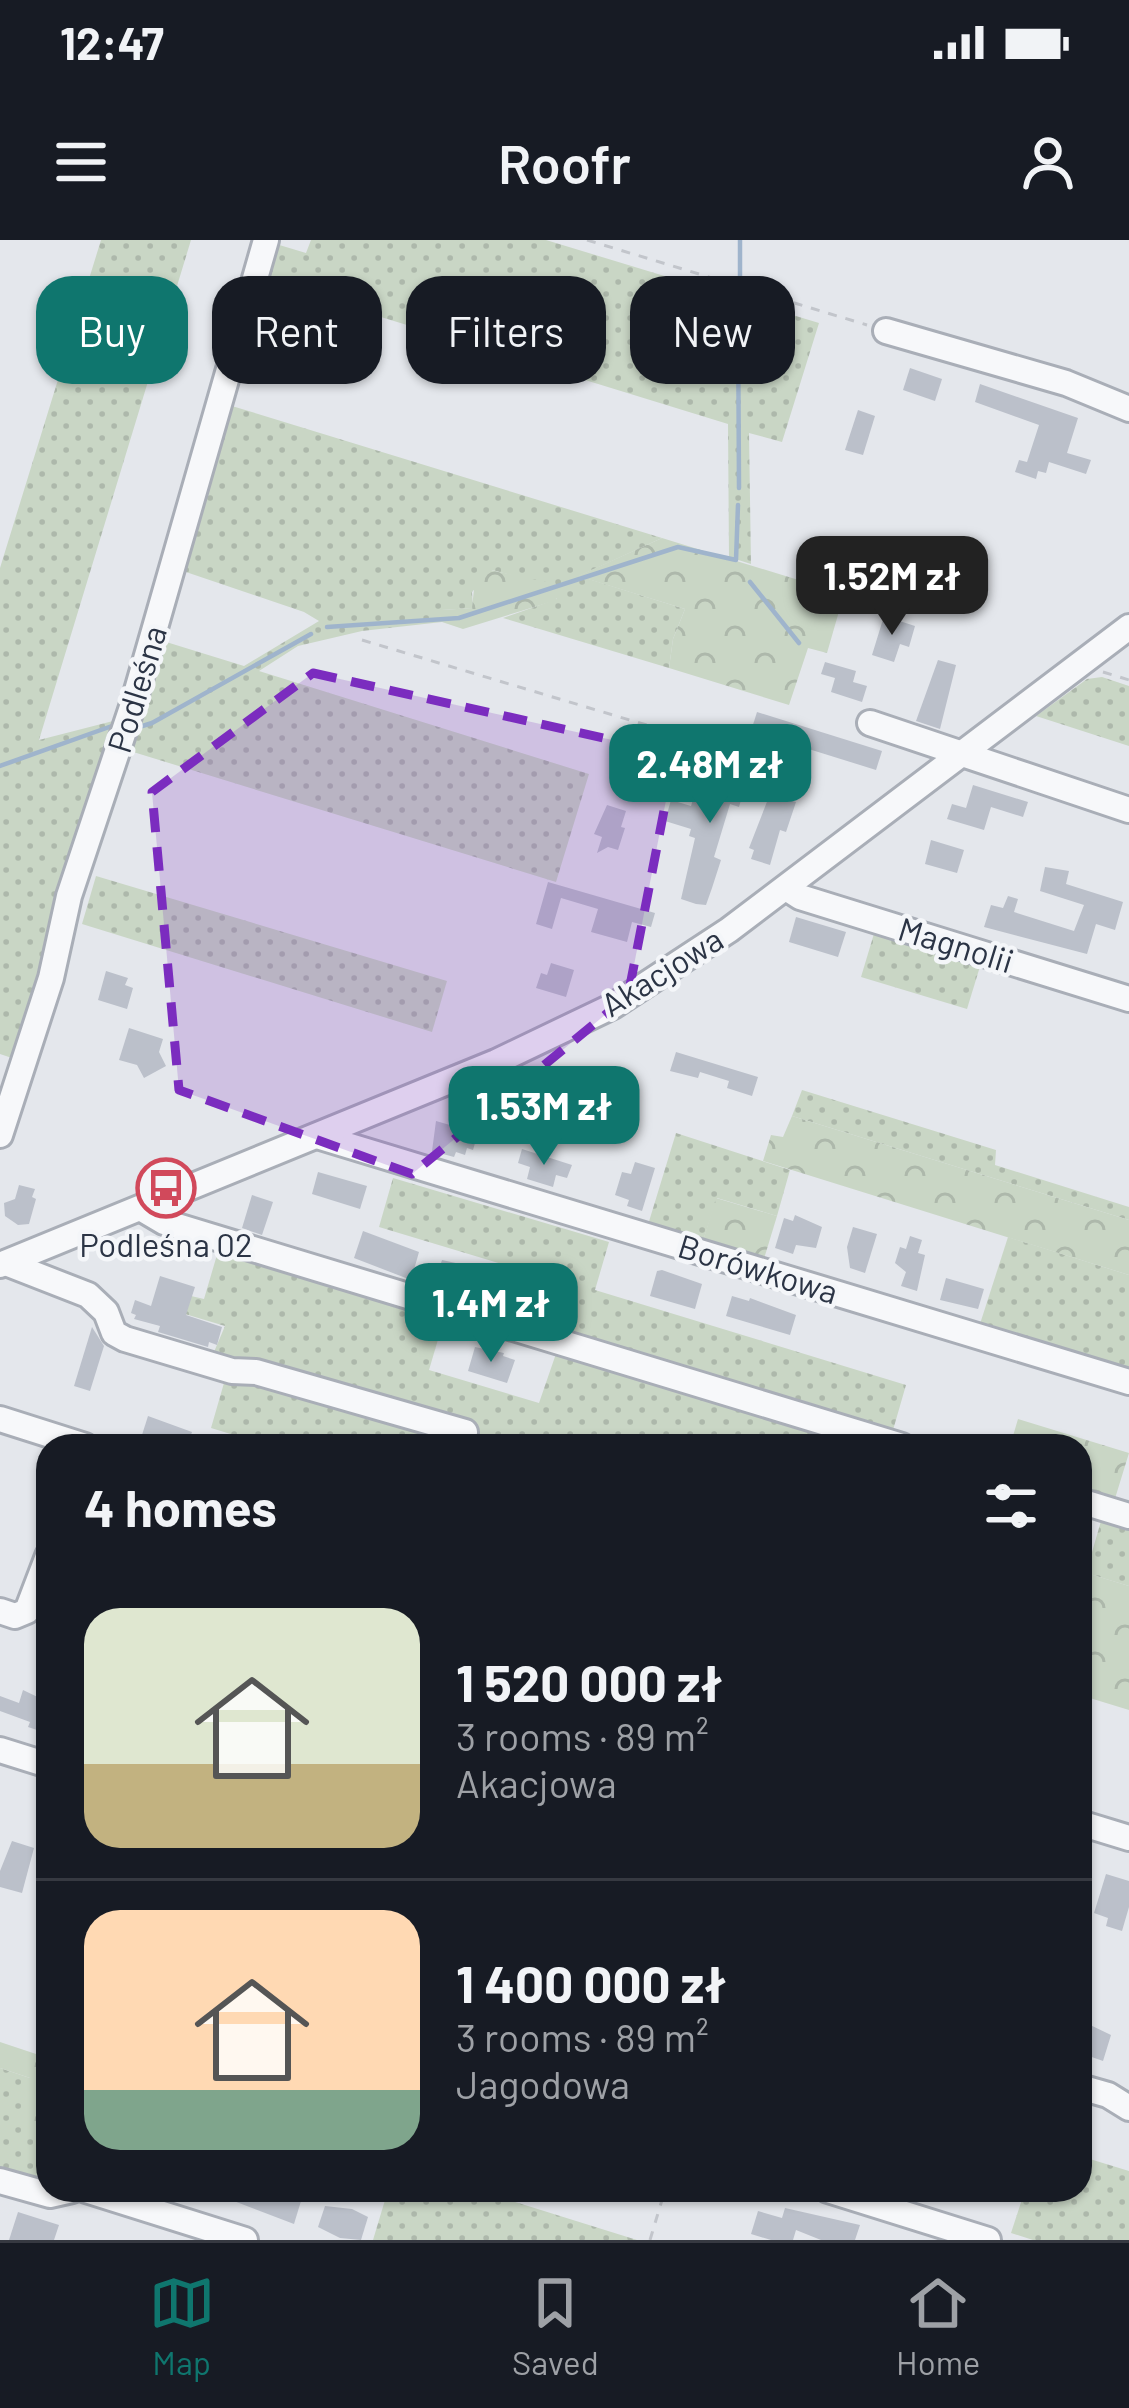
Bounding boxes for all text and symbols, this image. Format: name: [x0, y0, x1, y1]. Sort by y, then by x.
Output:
text: 12:47: [60, 15, 164, 69]
icon: menu: [48, 129, 114, 195]
icon: person: [1015, 129, 1081, 195]
text: Roofr: [498, 130, 631, 195]
chip: Buy: [36, 276, 188, 384]
chip: Rent: [212, 276, 382, 384]
chip: Filters: [406, 276, 606, 384]
chip: New: [630, 276, 795, 384]
pin: 1.52M zł: [768, 536, 1016, 638]
text: 1.52M zł: [823, 551, 961, 598]
street label: Podleśna: [98, 620, 174, 757]
pin: 2.48M zł: [586, 724, 834, 826]
text: 2.48M zł: [636, 739, 784, 786]
street label: Magnolii: [894, 908, 1019, 980]
street label: Akacjowa: [593, 918, 730, 1024]
pin: 1.53M zł: [420, 1066, 668, 1168]
text: 1.53M zł: [475, 1081, 613, 1128]
bus stop icon: Podleśna 02: [135, 1157, 197, 1219]
place label: Podleśna 02: [79, 1224, 253, 1264]
street label: Borówkowa: [674, 1225, 843, 1311]
pin: 1.4M zł: [380, 1263, 602, 1365]
text: 1.4M zł: [432, 1278, 550, 1325]
icon: filters: [978, 1473, 1044, 1539]
text: 4 homes: [84, 1476, 277, 1537]
text: 1 520 000 zł: [456, 1651, 723, 1712]
icon: home: [180, 1656, 324, 1800]
text: 3 rooms · 89 m²: [456, 1712, 709, 1759]
text: Akacjowa: [456, 1759, 617, 1806]
text: 1 400 000 zł: [456, 1952, 727, 2013]
icon: home: [180, 1958, 324, 2102]
text: 3 rooms · 89 m²: [456, 2013, 709, 2060]
text: Jagodowa: [456, 2060, 630, 2107]
tab: Map: [149, 2270, 215, 2382]
tab: Saved: [512, 2270, 599, 2382]
tab: Home: [896, 2270, 980, 2382]

